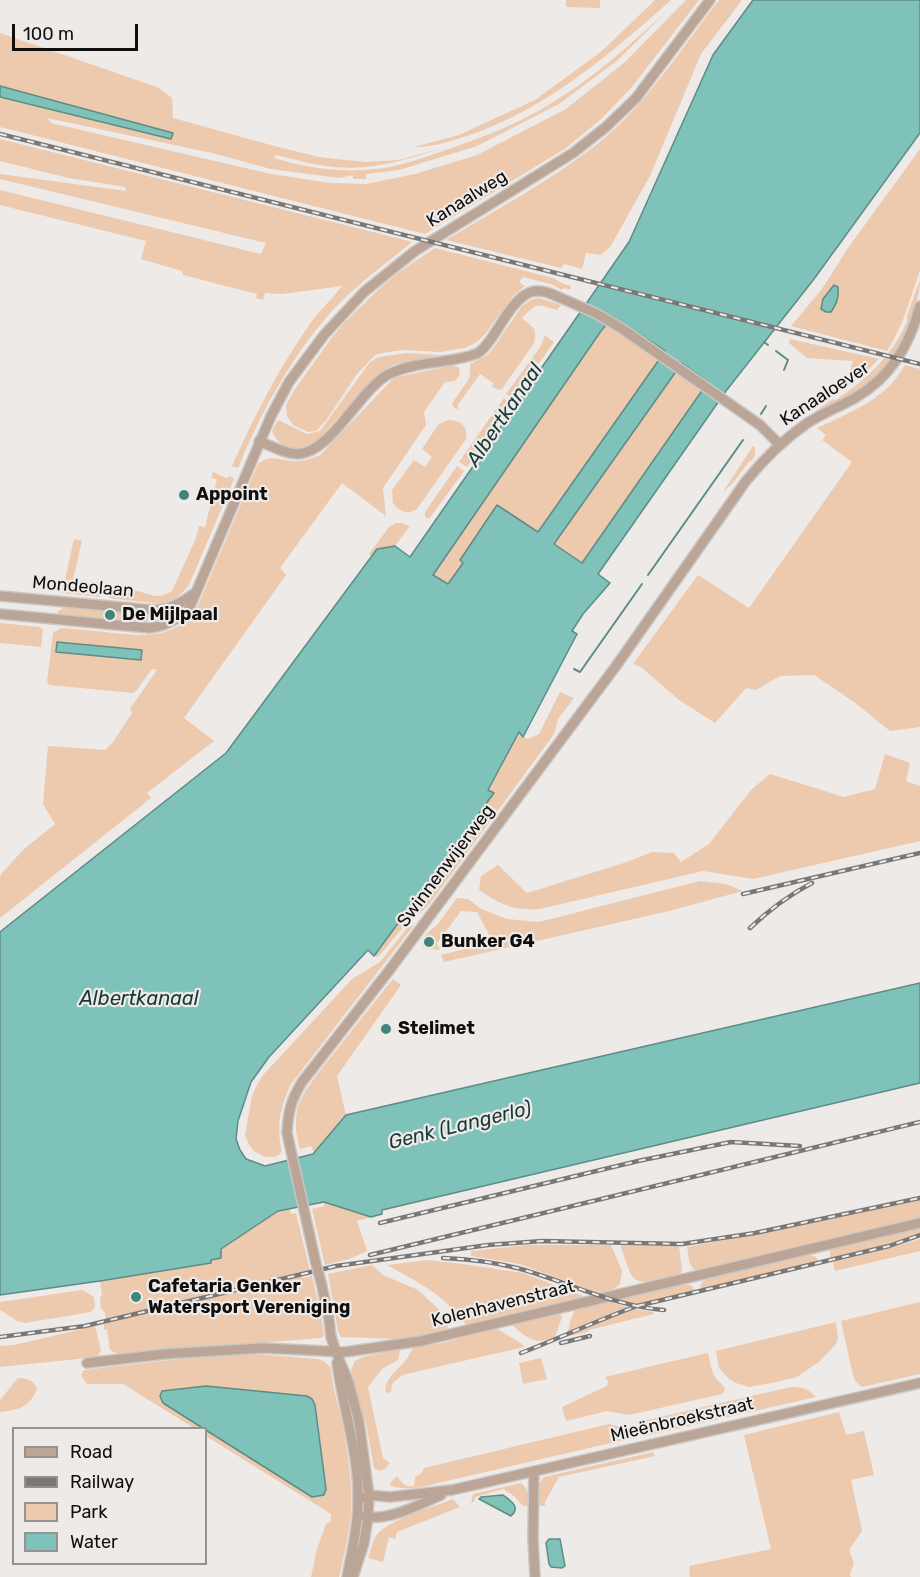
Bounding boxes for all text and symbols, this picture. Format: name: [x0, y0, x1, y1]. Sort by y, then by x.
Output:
scale bar: [15, 12, 141, 50]
text: 100 m: [23, 23, 74, 45]
street label: Kanaalweg: [423, 166, 511, 232]
street label: Kanaaloever: [776, 357, 874, 431]
water label: Albertkanaal: [462, 359, 548, 471]
place label: Appoint: [196, 484, 268, 506]
marker: Appoint: [177, 488, 191, 502]
street label: Mondeolaan: [31, 572, 135, 602]
place label: De Mijlpaal: [122, 604, 218, 626]
marker: De Mijlpaal: [103, 608, 117, 622]
street label: Swinnenwijerweg: [393, 800, 499, 932]
place label: Bunker G4: [441, 931, 535, 953]
marker: Bunker G4: [422, 935, 436, 949]
water label: Albertkanaal: [79, 987, 199, 1011]
place label: Stelimet: [398, 1018, 475, 1040]
marker: Stelimet: [379, 1022, 393, 1036]
water label: Genk (Langerlo): [386, 1097, 534, 1155]
place label: Cafetaria Genker Watersport Vereniging: [148, 1276, 350, 1318]
street label: Kolenhavenstraat: [429, 1276, 577, 1332]
marker: Cafetaria Genker Watersport Vereniging: [129, 1290, 143, 1304]
street label: Mieënbroekstraat: [608, 1393, 756, 1447]
legend: [12, 1427, 207, 1565]
text: Road: [70, 1441, 113, 1463]
text: Railway: [70, 1471, 134, 1493]
text: Park: [70, 1501, 107, 1523]
text: Water: [70, 1531, 118, 1553]

